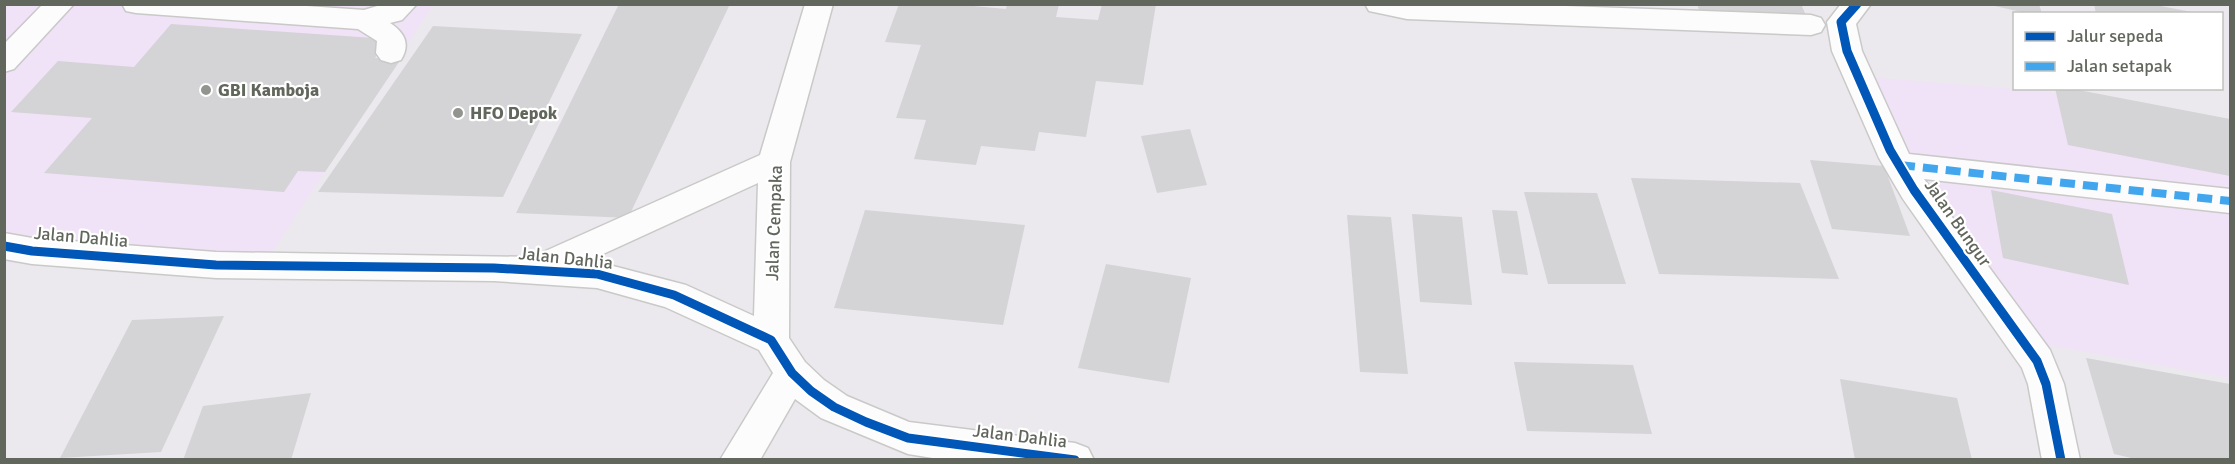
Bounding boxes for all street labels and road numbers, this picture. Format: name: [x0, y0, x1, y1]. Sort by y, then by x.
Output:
street label: Jalan Cempaka: [761, 165, 787, 281]
street label: Jalan Bungur: [1920, 175, 1996, 271]
street label: Jalan Dahlia: [33, 222, 129, 252]
street label: Jalan Dahlia: [518, 242, 614, 274]
street label: Jalan Dahlia: [972, 419, 1068, 453]

